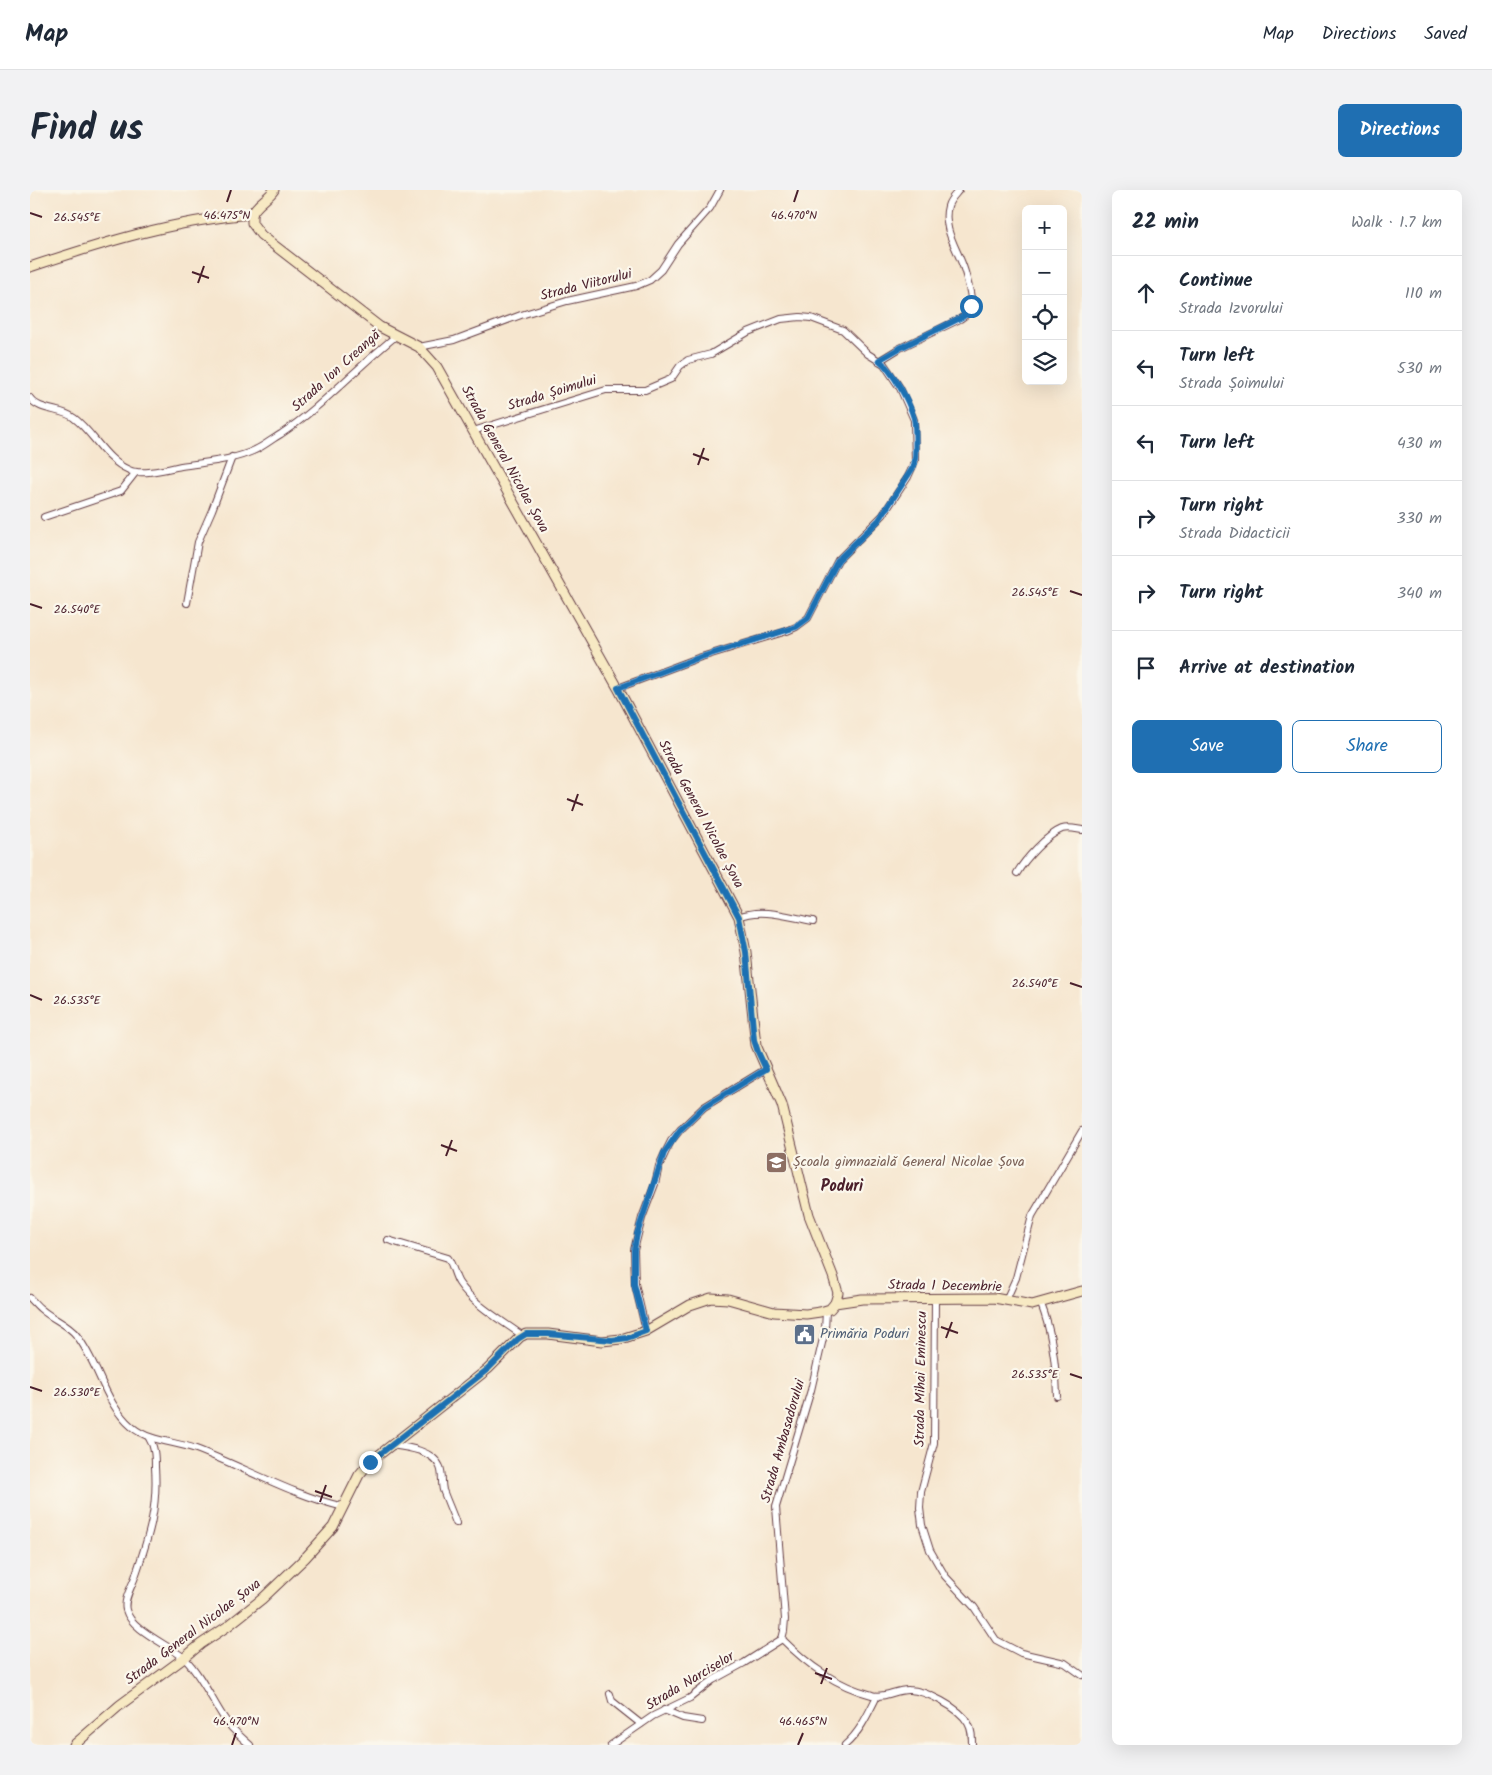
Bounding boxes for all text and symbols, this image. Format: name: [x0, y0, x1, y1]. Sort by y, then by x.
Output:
text: Map: [25, 15, 68, 54]
text: Map: [1262, 20, 1294, 49]
text: Directions: [1322, 20, 1396, 49]
text: Saved: [1424, 20, 1467, 49]
text: Find us: [30, 102, 143, 158]
button: Directions: [1338, 104, 1462, 157]
map controls: [1022, 205, 1067, 385]
button: +: [1022, 205, 1067, 250]
text: 46.475°N: [204, 206, 250, 225]
text: 46.470°N: [771, 206, 817, 225]
text: 22 min: [1132, 206, 1199, 239]
text: 26.545°E: [53, 208, 102, 227]
text: Walk · 1.7 km: [1351, 210, 1442, 235]
button: −: [1022, 250, 1067, 295]
street label: Strada Viitorului: [538, 263, 635, 307]
text: Continue: [1179, 266, 1252, 296]
icon: ahead: [1132, 279, 1160, 307]
text: 110 m: [1405, 281, 1442, 306]
route start: [960, 295, 983, 318]
button: locate: [1022, 295, 1067, 340]
text: Strada Izvorului: [1179, 296, 1283, 321]
street label: Strada Ion Creangă: [286, 324, 387, 417]
button: layers: [1022, 340, 1067, 385]
text: Turn left: [1179, 341, 1254, 371]
icon: left: [1132, 354, 1160, 382]
text: 530 m: [1397, 356, 1442, 381]
street label: Strada Șoimului: [505, 369, 600, 417]
text: Strada Șoimului: [1179, 371, 1284, 396]
street label: Strada General Nicolae Șova: [455, 381, 555, 537]
text: Turn left: [1179, 428, 1254, 458]
icon: left: [1132, 429, 1160, 457]
text: 430 m: [1397, 431, 1442, 456]
text: Turn right: [1179, 491, 1264, 521]
icon: right: [1132, 504, 1160, 532]
text: 330 m: [1397, 506, 1442, 531]
text: Strada Didacticii: [1179, 521, 1290, 546]
text: Turn right: [1179, 578, 1264, 608]
icon: right: [1132, 579, 1160, 607]
text: 340 m: [1397, 581, 1442, 606]
text: 26.545°E: [1011, 583, 1060, 602]
text: 26.540°E: [54, 600, 101, 619]
text: Arrive at destination: [1179, 653, 1355, 683]
icon: arrive: [1132, 654, 1160, 682]
button: Save: [1132, 720, 1282, 773]
button: Share: [1292, 720, 1442, 773]
street label: Strada General Nicolae Șova: [652, 736, 750, 892]
text: 26.540°E: [1012, 974, 1059, 993]
text: 26.535°E: [53, 991, 102, 1010]
school or university icon: Școala gimnazială General Nicolae Șova: [765, 1150, 789, 1174]
place label: Școala gimnazială General Nicolae Șova: [793, 1151, 1025, 1173]
district label: Poduri: [821, 1174, 864, 1199]
street label: Strada 1 Decembrie: [888, 1274, 1003, 1298]
street label: Strada Mihai Eminescu: [909, 1311, 933, 1447]
public building icon: Primăria Poduri: [792, 1322, 816, 1346]
place label: Primăria Poduri: [820, 1323, 910, 1345]
text: 26.535°E: [1011, 1365, 1060, 1384]
street label: Strada Ambasadorului: [755, 1376, 811, 1505]
text: 26.530°E: [54, 1383, 101, 1402]
route end: [359, 1451, 382, 1474]
street label: Strada General Nicolae Șova: [120, 1573, 266, 1691]
street label: Strada Narciselor: [641, 1645, 740, 1716]
text: 46.470°N: [213, 1712, 259, 1731]
text: 46.465°N: [779, 1712, 827, 1731]

